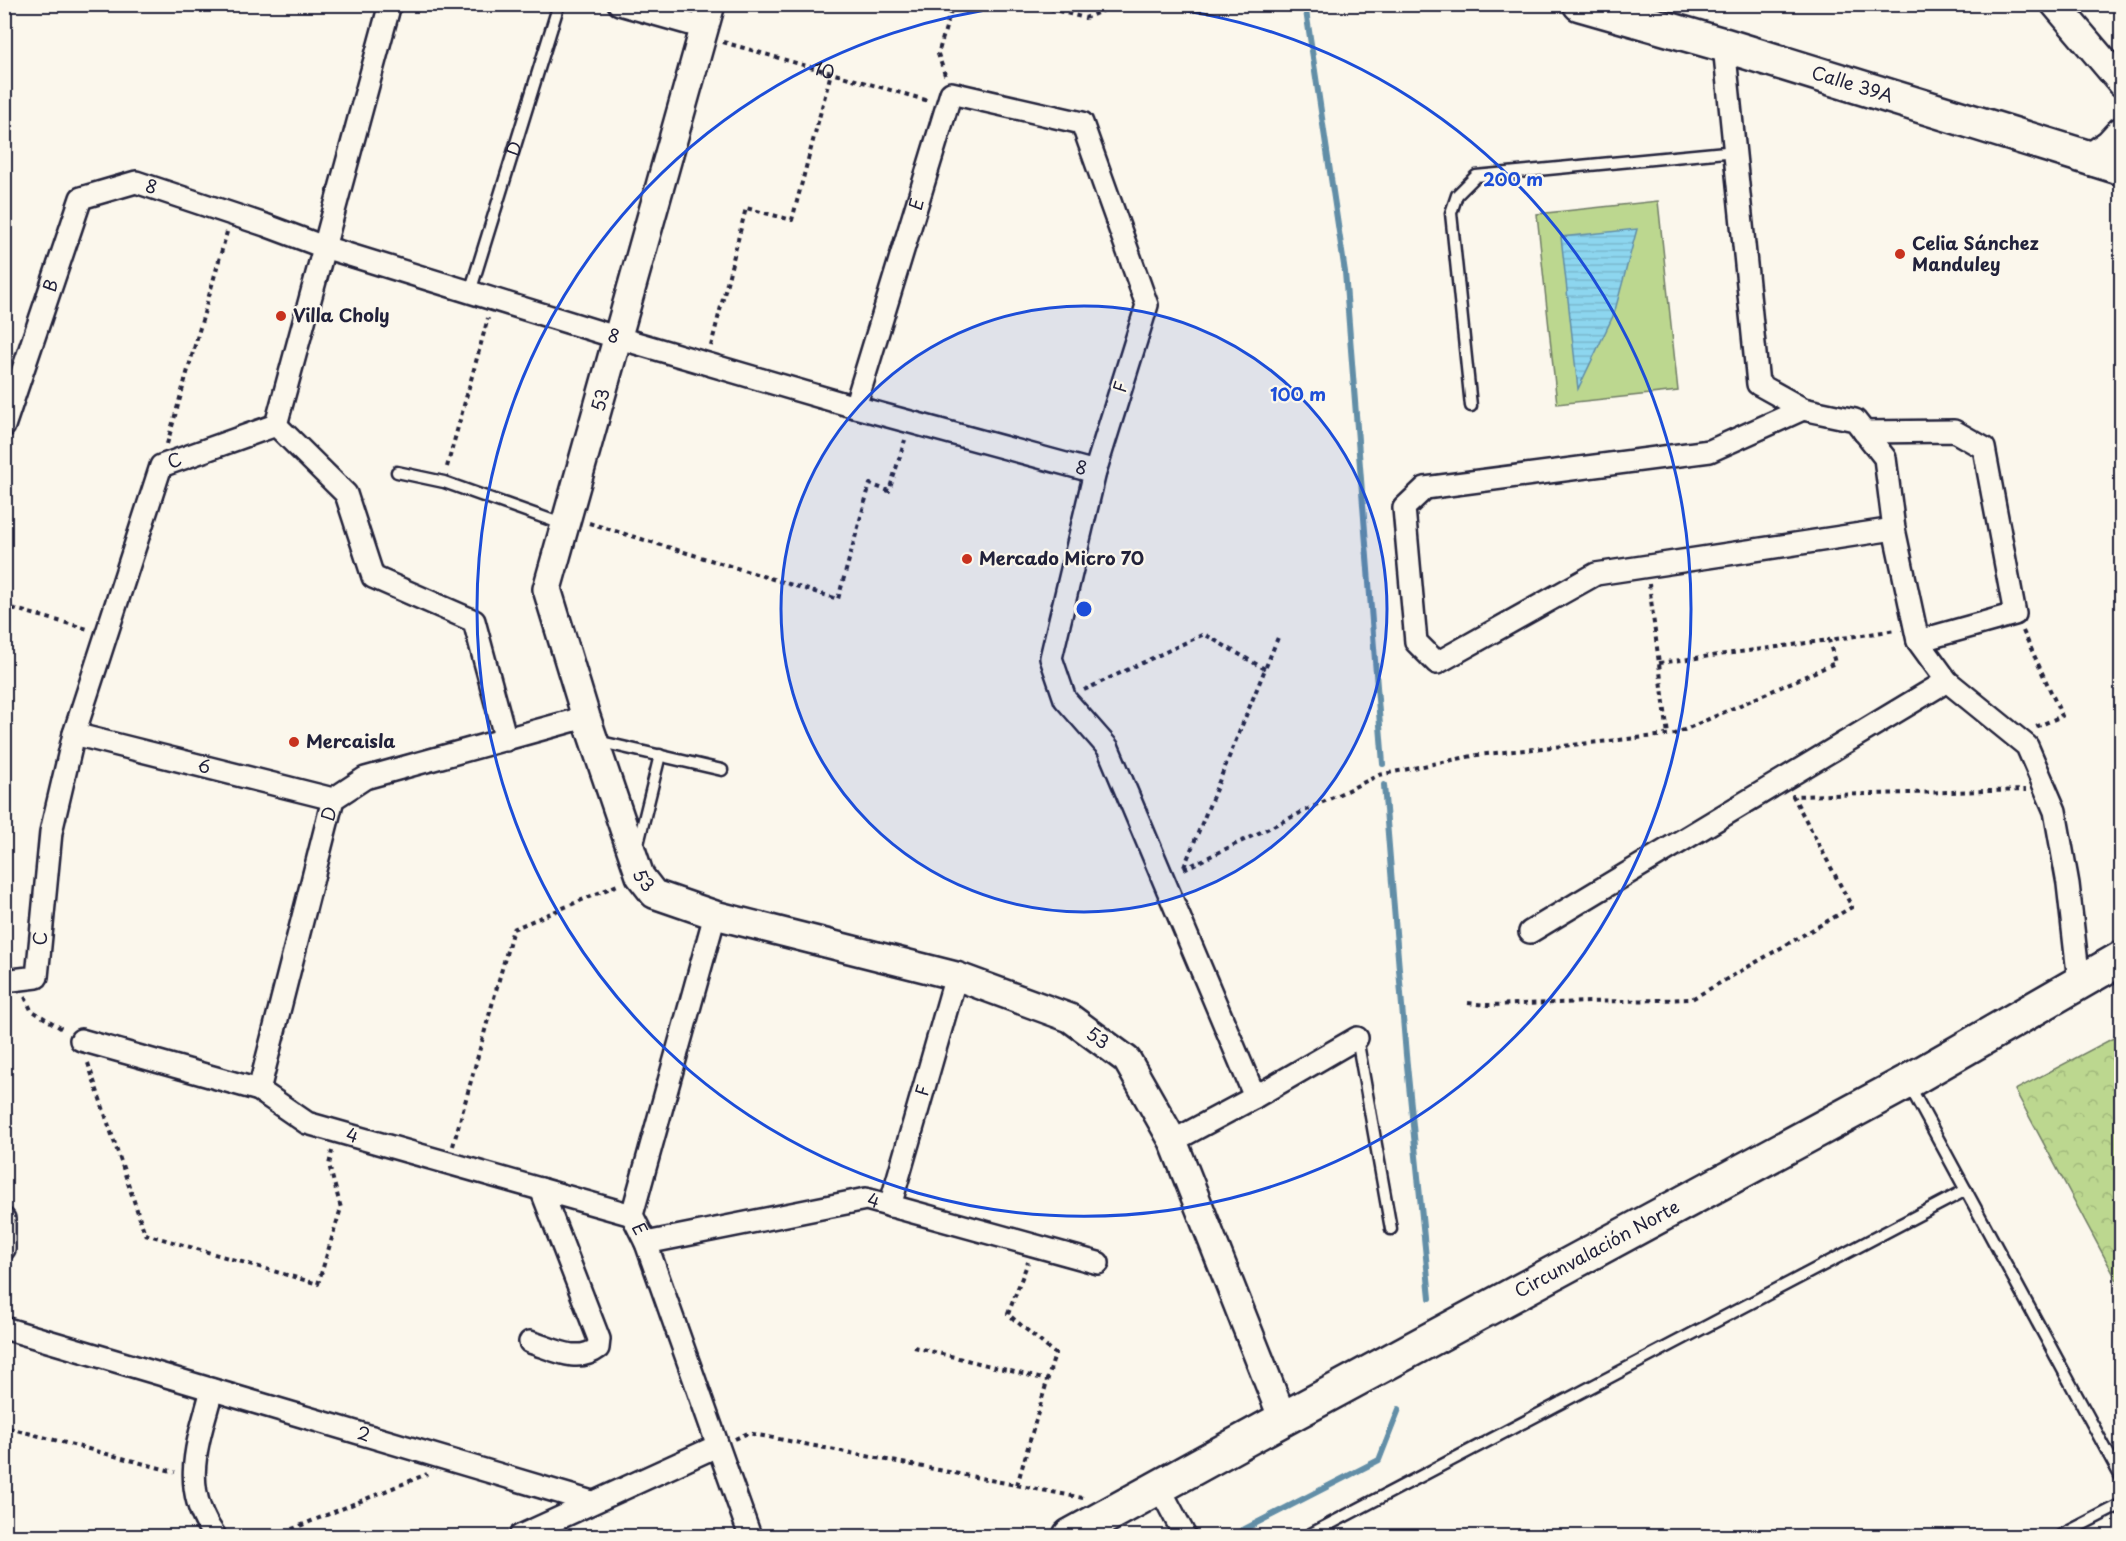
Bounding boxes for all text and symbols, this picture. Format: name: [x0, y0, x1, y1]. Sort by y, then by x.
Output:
street label: 10: [810, 54, 838, 85]
street label: Calle 39A: [1808, 58, 1897, 109]
street label: D: [498, 137, 528, 159]
text: 200 m: [1483, 165, 1543, 192]
street label: 8: [142, 171, 161, 200]
street label: E: [901, 194, 930, 213]
place label: Celia Sánchez Manduley: [1912, 229, 2038, 277]
marker: Celia Sánchez Manduley: [1893, 247, 1907, 261]
street label: B: [35, 275, 65, 295]
place label: Villa Choly: [293, 301, 390, 328]
marker: Villa Choly: [274, 309, 288, 323]
street label: 8: [605, 320, 623, 349]
street label: F: [1105, 378, 1134, 395]
text: 100 m: [1270, 380, 1326, 407]
street label: 53: [583, 385, 616, 414]
street label: C: [163, 445, 185, 475]
street label: 8: [1073, 452, 1091, 481]
place label: Mercado Micro 70: [979, 544, 1144, 571]
marker: Mercado Micro 70: [960, 552, 974, 566]
centre of rings: [1074, 599, 1094, 619]
place label: Mercaisla: [306, 727, 396, 754]
marker: Mercaisla: [287, 735, 301, 749]
street label: 6: [195, 751, 214, 780]
street label: D: [313, 803, 343, 824]
street label: 53: [627, 866, 662, 897]
street label: C: [25, 930, 53, 946]
street label: 53: [1081, 1019, 1116, 1055]
street label: F: [907, 1082, 936, 1099]
street label: 4: [343, 1120, 362, 1149]
street label: 4: [864, 1185, 883, 1214]
street label: Circunvalación Norte: [1509, 1192, 1684, 1304]
street label: E: [626, 1217, 655, 1239]
street label: 2: [354, 1418, 374, 1448]

